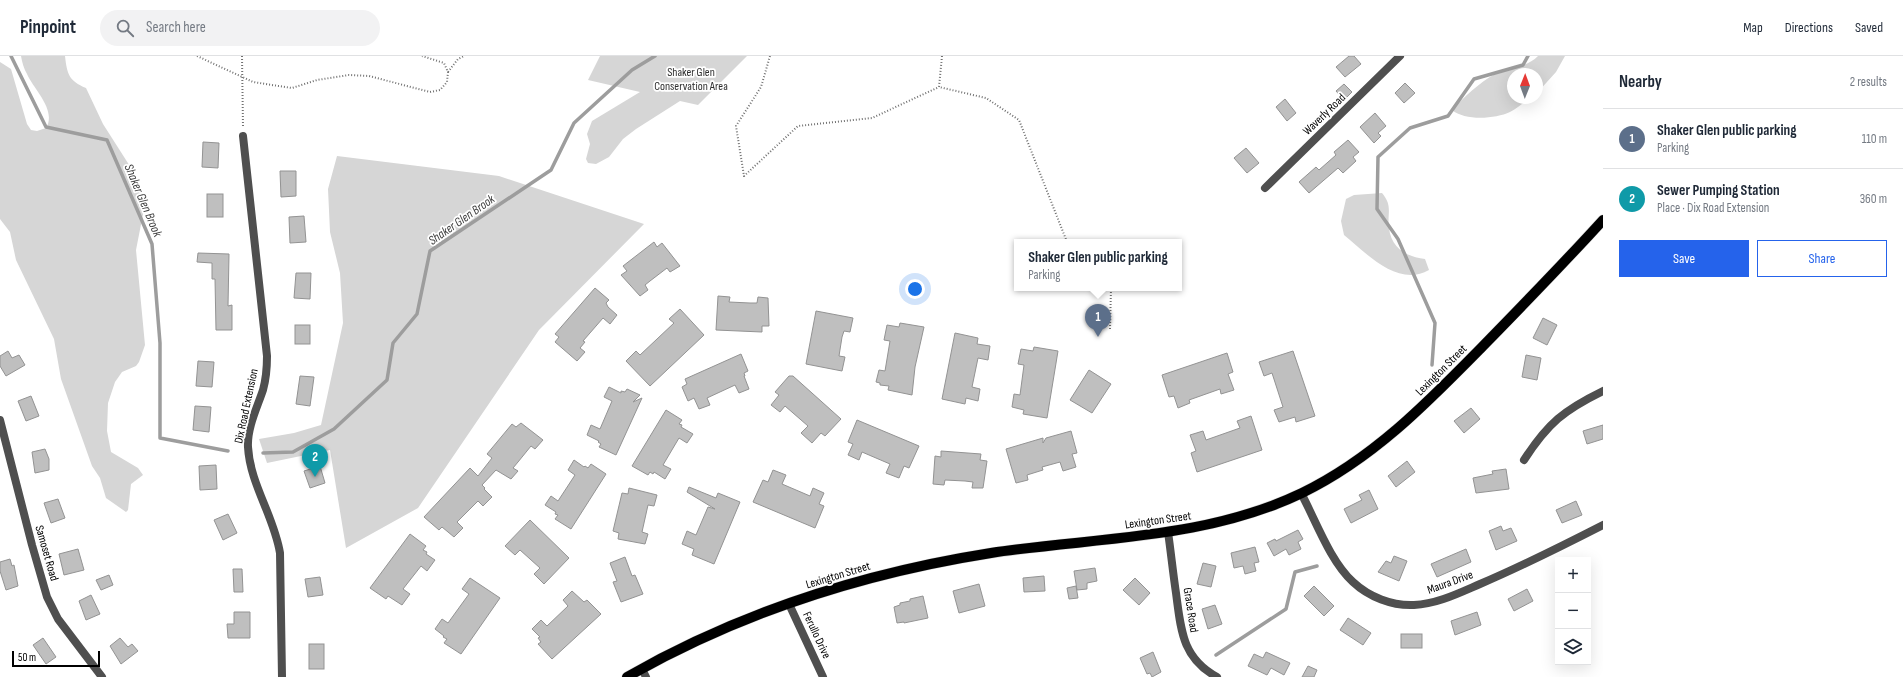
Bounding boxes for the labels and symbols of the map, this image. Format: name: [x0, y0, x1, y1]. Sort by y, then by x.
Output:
park label: Shaker Glen Conservation Area: [654, 65, 728, 94]
north arrow: [1507, 68, 1543, 104]
street label: Waverly Road: [1300, 90, 1349, 138]
water label: Shaker Glen Brook: [121, 162, 166, 240]
water label: Shaker Glen Brook: [425, 190, 499, 249]
your location: [905, 279, 925, 299]
pin: 1: [1085, 304, 1111, 337]
street label: Lexington Street: [1413, 341, 1470, 399]
street label: Dix Road Extension: [231, 367, 262, 445]
pin: 2: [302, 444, 328, 477]
street label: Lexington Street: [1124, 508, 1192, 533]
street label: Samoset Road: [31, 524, 62, 583]
street label: Lexington Street: [804, 558, 872, 592]
street label: Maura Drive: [1425, 567, 1475, 598]
street label: Grace Road: [1180, 586, 1201, 634]
street label: Ferullo Drive: [799, 609, 834, 661]
scale bar: [12, 649, 100, 668]

